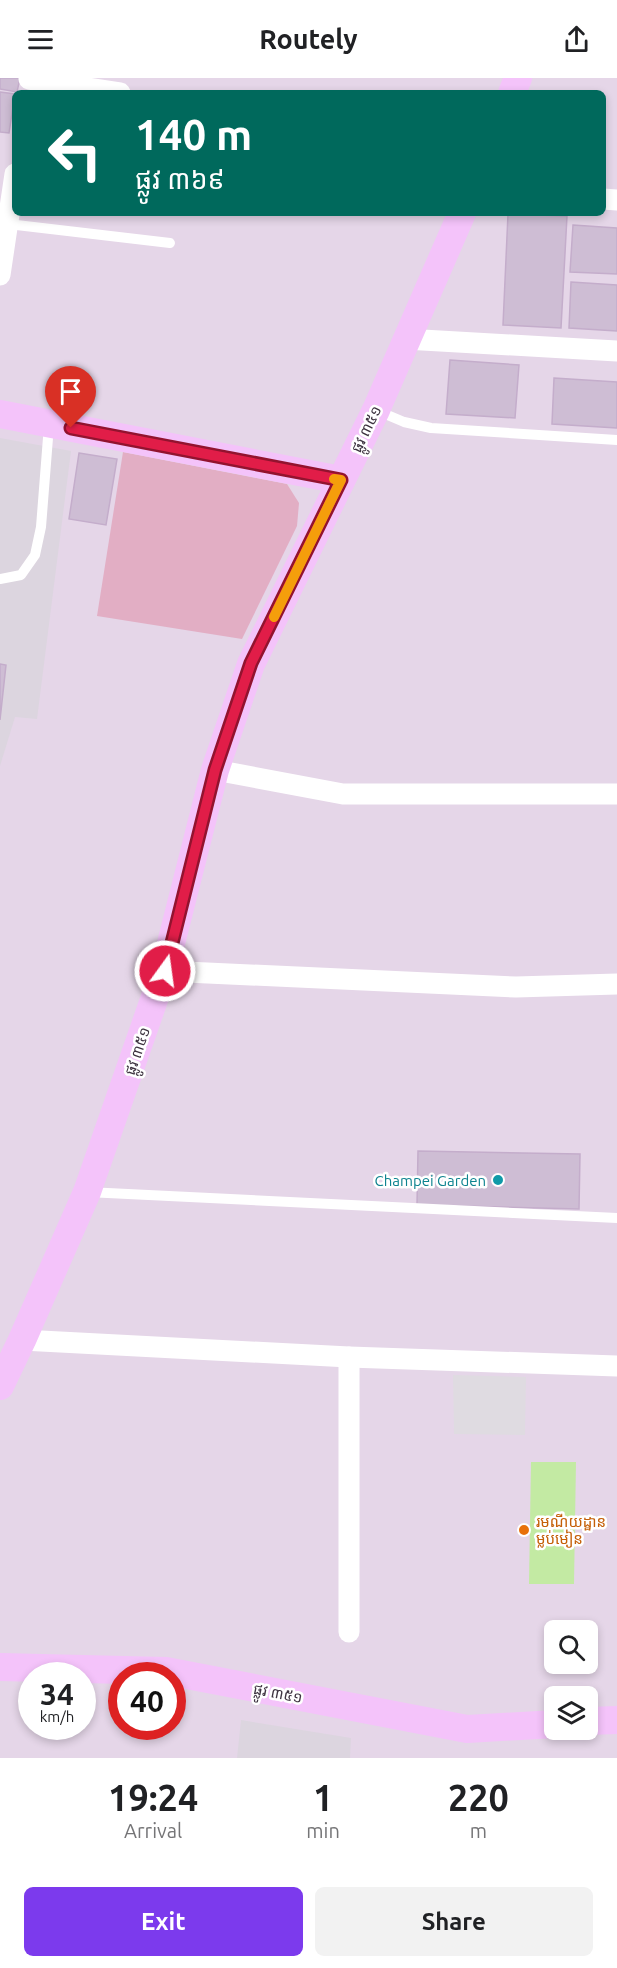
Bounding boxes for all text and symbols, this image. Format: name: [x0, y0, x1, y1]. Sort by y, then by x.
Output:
icon: menu: [24, 23, 57, 56]
icon: share: [560, 23, 593, 56]
text: Routely: [259, 24, 358, 54]
text: 140 m: [135, 111, 252, 158]
icon: left: [36, 114, 114, 192]
text: ផ្លូវ ៣៦៩: [135, 164, 225, 194]
pin: [45, 366, 96, 428]
icon: arrive: [54, 375, 87, 408]
street label: ផ្លូវ ៣៥១: [347, 403, 389, 458]
position arrow: [133, 939, 197, 1003]
street label: ផ្លូវ ៣៥១: [121, 1025, 158, 1079]
place label: Champei Garden: [375, 1172, 486, 1189]
marker: Champei Garden: [491, 1173, 505, 1187]
place label: រមណីយដ្ឋាន ម្លប់មៀន: [536, 1513, 606, 1548]
marker: រមណីយដ្ឋាន ម្លប់មៀន: [517, 1523, 531, 1537]
map controls: [544, 1620, 598, 1740]
button: search: [544, 1620, 598, 1674]
speed limit sign: 40: [108, 1662, 186, 1740]
text: 34: [40, 1677, 74, 1711]
street label: ផ្លូវ ៣៥១: [251, 1680, 304, 1711]
button: layers: [544, 1686, 598, 1740]
text: km/h: [40, 1708, 74, 1725]
text: 19:24: [108, 1777, 198, 1818]
text: 1: [313, 1777, 333, 1818]
text: 220: [448, 1777, 509, 1818]
text: Arrival: [124, 1819, 182, 1842]
text: min: [306, 1819, 340, 1842]
text: m: [470, 1819, 487, 1842]
button: Exit: [24, 1887, 303, 1956]
button: Share: [315, 1887, 593, 1956]

